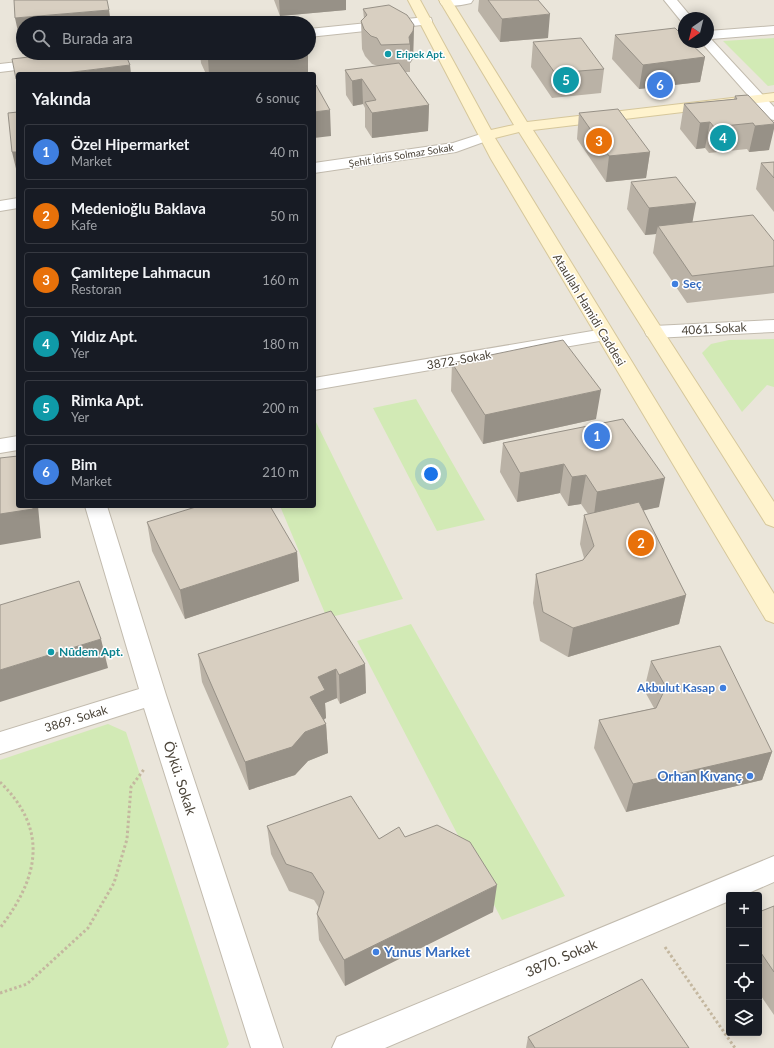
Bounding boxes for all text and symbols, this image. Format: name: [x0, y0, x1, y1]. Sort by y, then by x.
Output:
north arrow: [678, 12, 714, 48]
search box: [16, 16, 316, 60]
icon: search: [30, 27, 52, 49]
text: Burada ara: [62, 29, 133, 47]
place label: Eripek Apt.: [396, 48, 445, 60]
marker: Eripek Apt.: [383, 49, 393, 59]
pin: 5: [553, 65, 579, 95]
pin: 6: [647, 70, 673, 100]
text: Yakında: [32, 88, 91, 109]
text: 6 sonuç: [255, 90, 300, 106]
pin: 4: [710, 123, 736, 153]
pin: 3: [586, 126, 612, 156]
text: Özel Hipermarket: [71, 135, 189, 153]
street label: Şehit İdris Solmaz Sokak: [348, 141, 455, 169]
text: 1: [42, 144, 50, 160]
text: 40 m: [270, 144, 299, 160]
text: Market: [71, 153, 112, 169]
text: Medenioğlu Baklava: [71, 199, 206, 217]
text: 2: [42, 208, 50, 224]
text: 50 m: [270, 208, 299, 224]
text: Kafe: [71, 217, 97, 233]
street label: Ataullah Hamidi Caddesi: [550, 251, 629, 369]
text: Çamlıtepe Lahmacun: [71, 263, 211, 281]
text: 3: [42, 272, 50, 288]
text: 160 m: [262, 272, 299, 288]
place label: Seç: [683, 276, 702, 291]
marker: Seç: [670, 279, 680, 289]
text: Restoran: [71, 281, 122, 297]
street label: 4061. Sokak: [681, 319, 748, 338]
text: Yıldız Apt.: [71, 327, 137, 345]
text: 4: [42, 336, 50, 352]
text: 180 m: [262, 336, 299, 352]
text: Yer: [71, 345, 89, 361]
street label: 3872. Sokak: [426, 346, 493, 373]
text: Rimka Apt.: [71, 391, 144, 409]
text: 5: [42, 400, 50, 416]
text: 200 m: [262, 400, 299, 416]
text: Yer: [71, 409, 89, 425]
pin: 1: [584, 421, 610, 451]
text: Bim: [71, 455, 97, 473]
text: 6: [42, 464, 50, 480]
text: 210 m: [262, 464, 299, 480]
your location: [421, 464, 441, 484]
text: Market: [71, 473, 112, 489]
pin: 2: [628, 528, 654, 558]
place label: Nûdem Apt.: [59, 644, 123, 659]
marker: Nûdem Apt.: [46, 647, 56, 657]
place label: Akbulut Kasap: [636, 680, 715, 695]
marker: Akbulut Kasap: [718, 683, 728, 693]
street label: 3869. Sokak: [42, 702, 110, 735]
street label: Öykü. Sokak: [161, 739, 201, 818]
place label: Orhan Kıvanç: [657, 767, 742, 784]
marker: Orhan Kıvanç: [745, 771, 755, 781]
map controls: [726, 892, 762, 1036]
button: +: [726, 892, 762, 928]
button: −: [726, 928, 762, 964]
street label: 3870. Sokak: [522, 935, 600, 980]
place label: Yunus Market: [383, 943, 471, 960]
marker: Yunus Market: [371, 947, 381, 957]
button: locate: [726, 964, 762, 1000]
button: layers: [726, 1000, 762, 1036]

